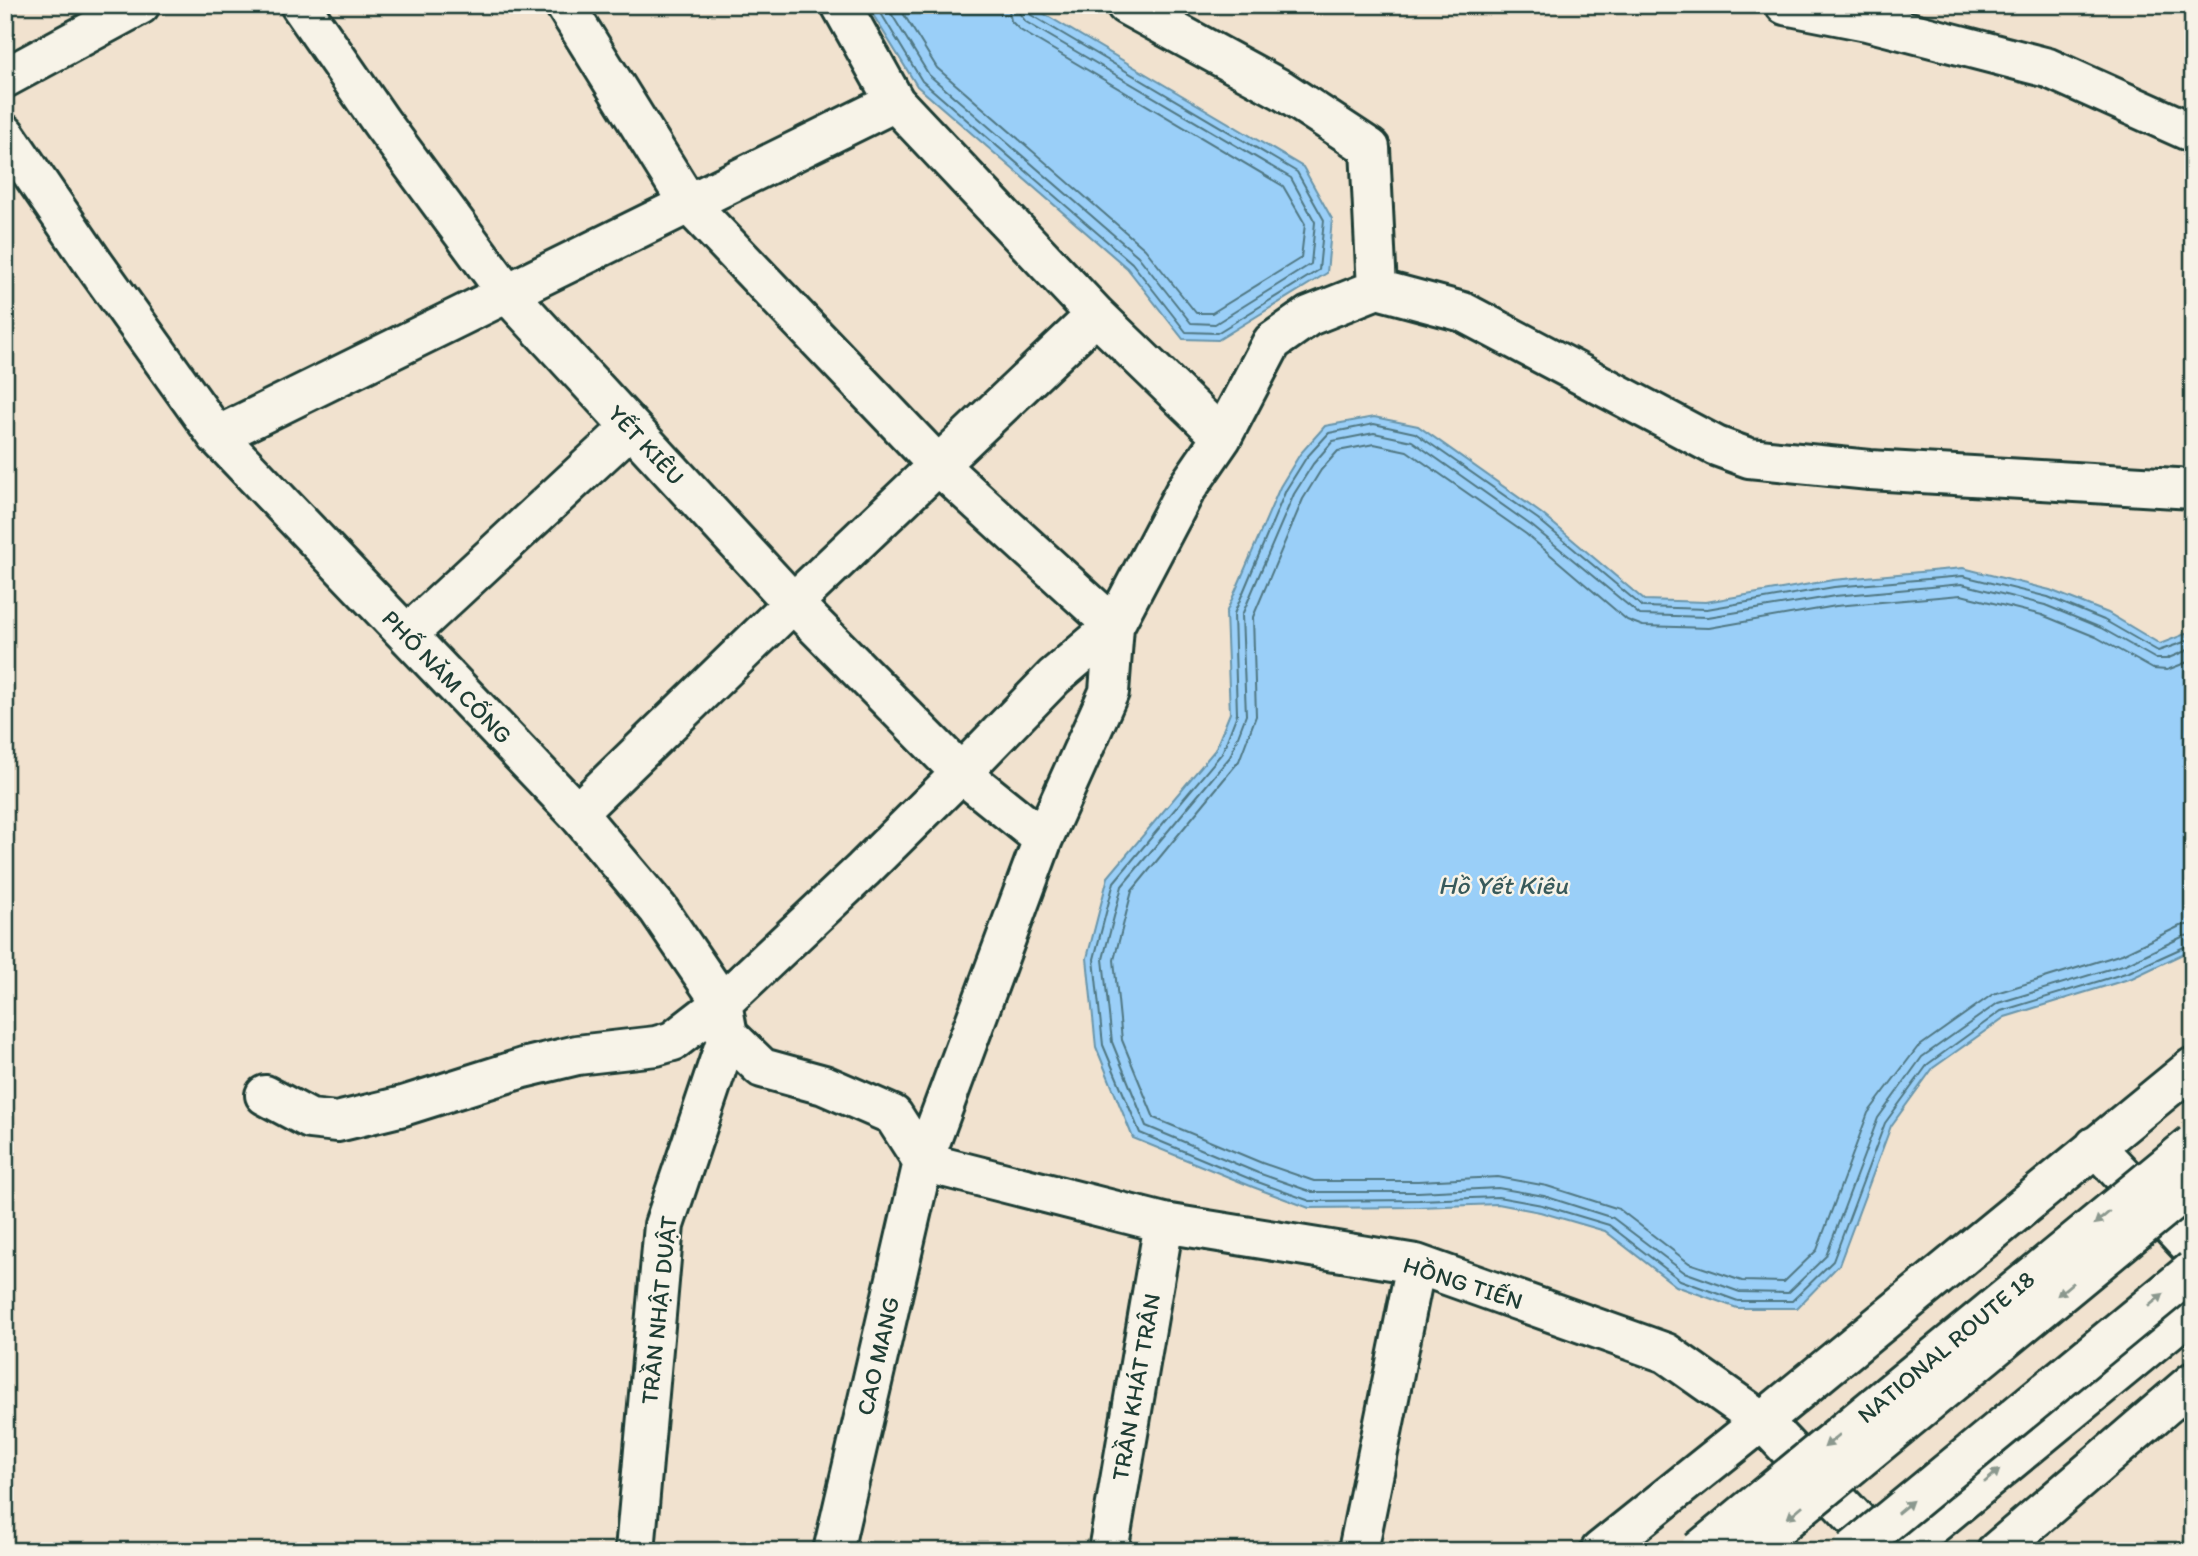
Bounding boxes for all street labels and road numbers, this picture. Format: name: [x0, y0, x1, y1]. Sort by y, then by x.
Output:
street label: YẾT KIÊU: [602, 399, 691, 491]
street label: PHỐ NĂM CỐNG: [376, 604, 519, 750]
street label: TRẦN NHẬT DUẬT: [634, 1214, 683, 1406]
street label: HỒNG TIẾN: [1400, 1250, 1527, 1315]
street label: NATIONAL ROUTE 18: [1851, 1264, 2040, 1429]
street label: TRẦN KHÁT TRÂN: [1105, 1291, 1166, 1483]
street label: CAO MANG: [850, 1294, 905, 1418]

